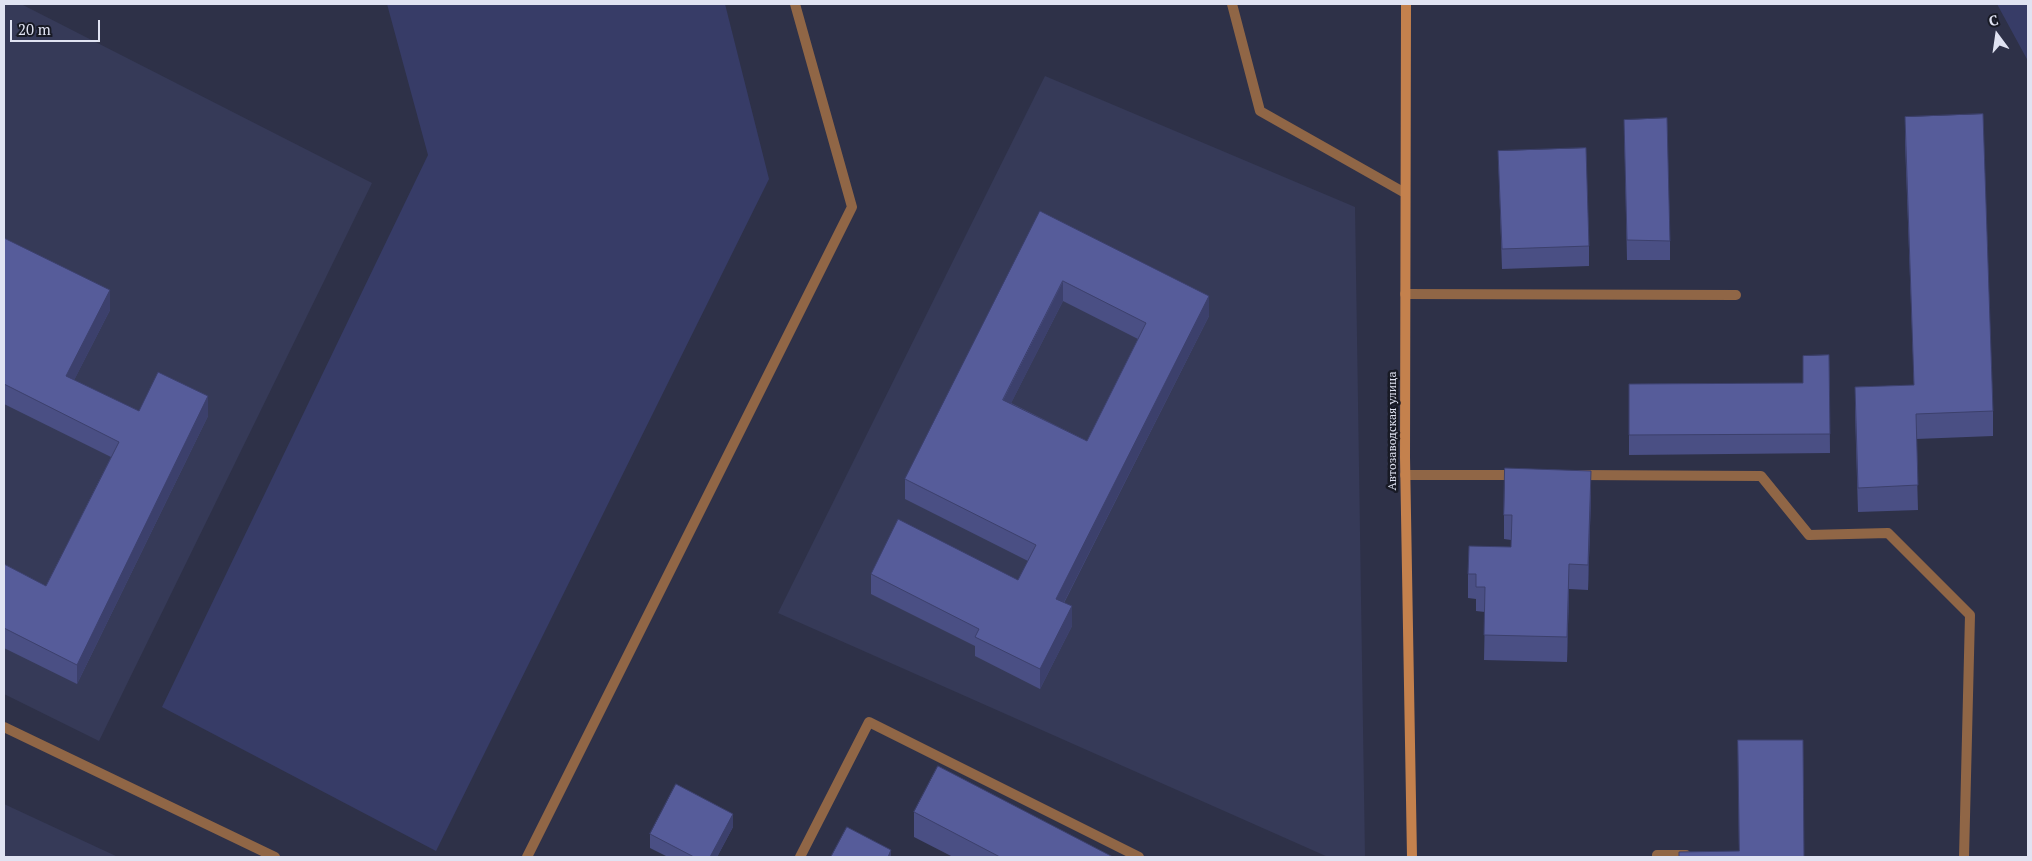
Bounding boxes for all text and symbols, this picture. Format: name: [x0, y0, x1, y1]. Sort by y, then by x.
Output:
scale bar: [12, 10, 102, 42]
north arrow: [1972, 10, 2022, 60]
text: С: [1987, 10, 2000, 30]
text: 20 m: [18, 19, 51, 39]
street label: Автозаводская улица: [1386, 372, 1400, 490]

